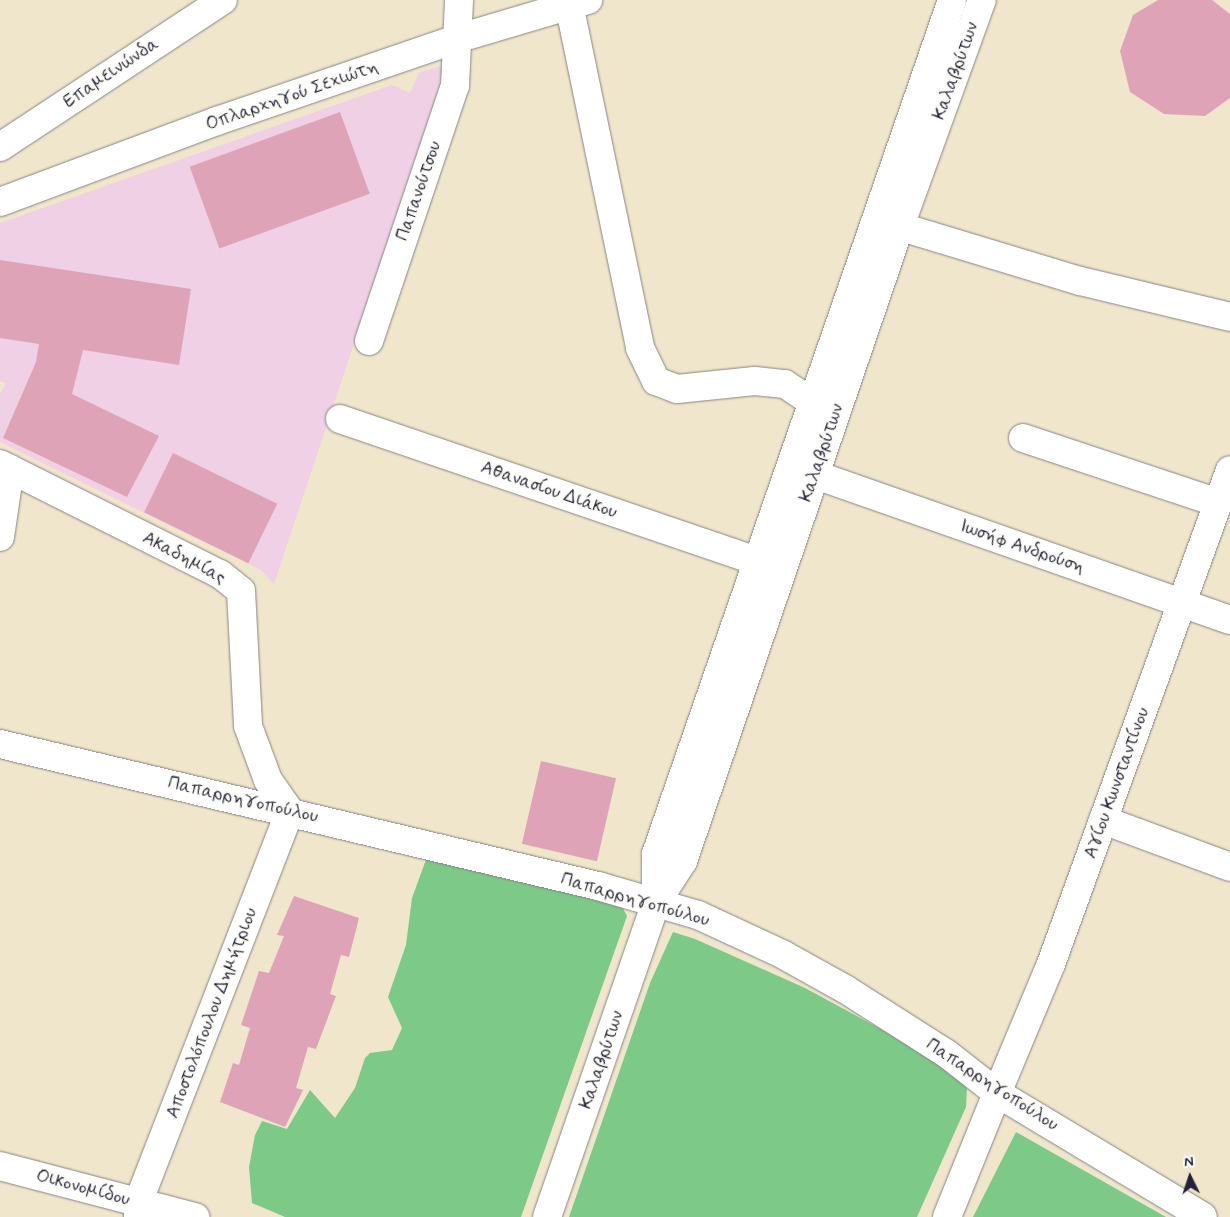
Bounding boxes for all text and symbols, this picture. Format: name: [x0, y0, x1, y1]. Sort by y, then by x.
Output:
street label: Καλαβρύτων: [928, 19, 984, 123]
street label: Επαμεινώνδα: [59, 33, 163, 113]
street label: Οπλαρχηγού Σεχιώτη: [203, 56, 381, 136]
street label: Παπανούτσου: [392, 138, 446, 244]
street label: Καλαβρύτων: [795, 401, 849, 505]
street label: Αθανασίου Διάκου: [478, 457, 620, 523]
street label: Ιωσήφ Ανδρούση: [957, 516, 1087, 578]
street label: Ακαδημίας: [139, 527, 229, 589]
street label: Αγίου Κωνσταντίνου: [1080, 705, 1154, 861]
street label: Παπαρρηγοπούλου: [166, 772, 320, 828]
street label: Παπαρρηγοπούλου: [558, 868, 712, 932]
street label: Αποστολόπουλου Δημήτριου: [162, 905, 262, 1121]
street label: Καλαβρύτων: [575, 1008, 629, 1112]
street label: Παπαρρηγοπούλου: [922, 1034, 1062, 1136]
north arrow: [1165, 1152, 1215, 1202]
text: N: [1184, 1153, 1194, 1171]
street label: Οικονομίδου: [34, 1165, 132, 1211]

